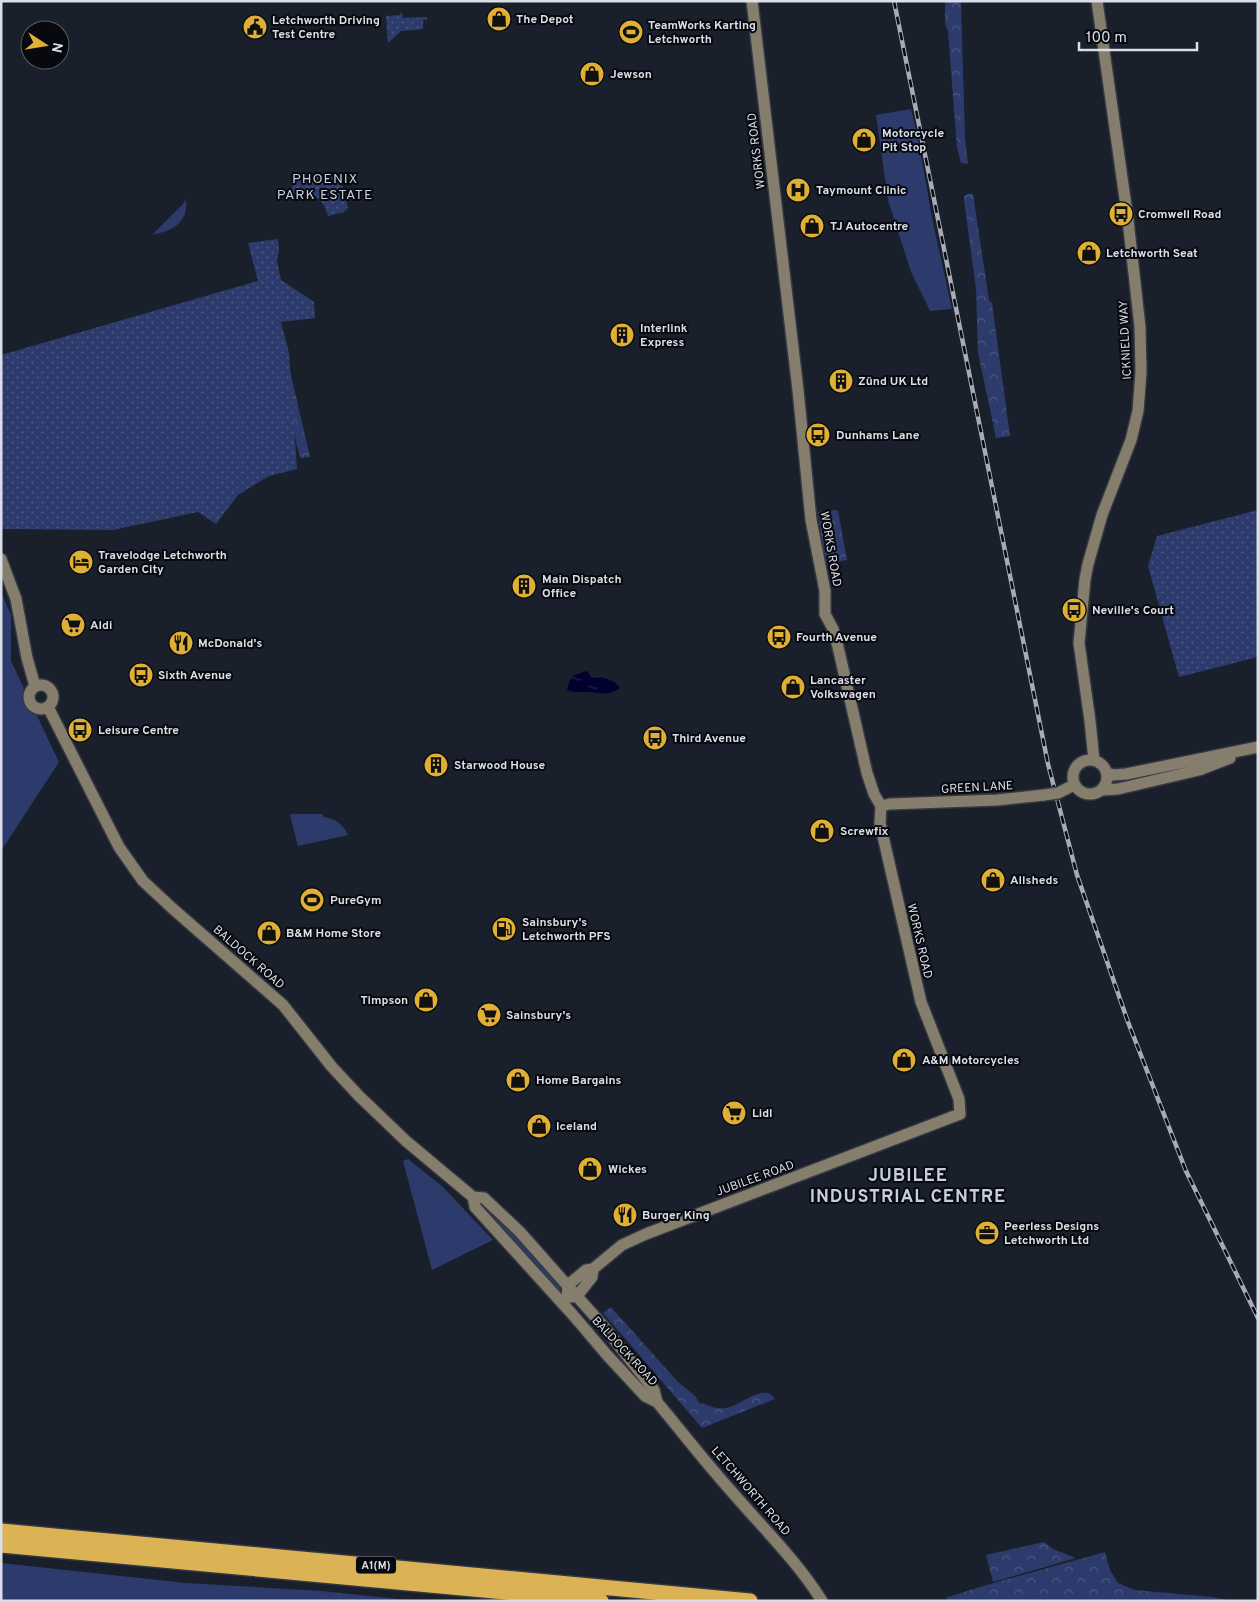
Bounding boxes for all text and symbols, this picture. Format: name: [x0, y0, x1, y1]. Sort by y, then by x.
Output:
shop icon: The Depot: [486, 6, 512, 32]
place label: The Depot: [516, 12, 574, 28]
place label: Letchworth Driving Test Centre: [272, 13, 380, 43]
public building icon: Letchworth Driving Test Centre: [242, 14, 268, 40]
place label: TeamWorks Karting Letchworth: [648, 18, 756, 48]
sports icon: TeamWorks Karting Letchworth: [618, 19, 644, 45]
north arrow: [20, 20, 70, 70]
scale bar: [1079, 20, 1196, 52]
text: 100 m: [1086, 29, 1127, 48]
text: N: [47, 41, 66, 54]
shop icon: Jewson: [579, 61, 605, 87]
place label: Jewson: [610, 67, 652, 83]
street label: WORKS ROAD: [744, 112, 770, 190]
place label: Motorcycle Pit Stop: [882, 126, 944, 156]
shop icon: Motorcycle Pit Stop: [851, 127, 877, 153]
district label: PHOENIX PARK ESTATE: [277, 171, 373, 204]
hospital icon: Taymount Clinic: [785, 177, 811, 203]
place label: Taymount Clinic: [816, 183, 907, 199]
bus stop icon: Cromwell Road: [1108, 201, 1134, 227]
place label: Cromwell Road: [1138, 207, 1222, 223]
shop icon: TJ Autocentre: [799, 213, 825, 239]
place label: TJ Autocentre: [830, 219, 909, 235]
shop icon: Letchworth Seat: [1076, 240, 1102, 266]
place label: Letchworth Seat: [1106, 246, 1198, 262]
street label: ICKNIELD WAY: [1116, 299, 1136, 380]
place label: Interlink Express: [640, 321, 688, 351]
building icon: Interlink Express: [609, 322, 635, 348]
building icon: Zünd UK Ltd: [828, 368, 854, 394]
place label: Zünd UK Ltd: [858, 374, 928, 390]
bus stop icon: Dunhams Lane: [805, 422, 831, 448]
place label: Dunhams Lane: [836, 428, 920, 444]
street label: WORKS ROAD: [815, 510, 845, 588]
place label: Travelodge Letchworth Garden City: [98, 548, 227, 578]
hotel icon: Travelodge Letchworth Garden City: [68, 549, 94, 575]
place label: Main Dispatch Office: [542, 572, 622, 602]
building icon: Main Dispatch Office: [511, 573, 537, 599]
bus stop icon: Neville's Court: [1061, 597, 1087, 623]
place label: Neville's Court: [1092, 603, 1174, 619]
supermarket icon: Aldi: [60, 612, 86, 638]
place label: Aldi: [90, 618, 112, 634]
bus stop icon: Fourth Avenue: [766, 624, 792, 650]
restaurant icon: McDonald's: [168, 630, 194, 656]
place label: Fourth Avenue: [796, 630, 877, 646]
place label: McDonald's: [198, 636, 262, 652]
bus stop icon: Sixth Avenue: [128, 662, 154, 688]
place label: Sixth Avenue: [158, 668, 232, 684]
place label: Lancaster Volkswagen: [810, 673, 876, 703]
shop icon: Lancaster Volkswagen: [780, 674, 806, 700]
bus stop icon: Leisure Centre: [67, 717, 93, 743]
place label: Leisure Centre: [98, 723, 179, 739]
bus stop icon: Third Avenue: [642, 725, 668, 751]
place label: Third Avenue: [672, 731, 746, 747]
building icon: Starwood House: [423, 752, 449, 778]
place label: Starwood House: [454, 758, 546, 774]
street label: GREEN LANE: [941, 778, 1014, 798]
shop icon: Screwfix: [809, 818, 835, 844]
place label: Screwfix: [840, 824, 889, 840]
shop icon: Allsheds: [980, 867, 1006, 893]
place label: Allsheds: [1010, 873, 1058, 889]
sports icon: PureGym: [299, 887, 325, 913]
place label: PureGym: [330, 893, 381, 909]
street label: WORKS ROAD: [903, 902, 935, 980]
place label: Sainsbury's Letchworth PFS: [522, 915, 611, 945]
fuel station icon: Sainsbury's Letchworth PFS: [491, 916, 517, 942]
shop icon: B&M Home Store: [256, 920, 282, 946]
street label: BALDOCK ROAD: [209, 922, 287, 993]
place label: B&M Home Store: [286, 926, 381, 942]
shop icon: Timpson: [413, 987, 439, 1013]
place label: Timpson: [360, 993, 408, 1009]
supermarket icon: Sainsbury's: [476, 1002, 502, 1028]
place label: Sainsbury's: [506, 1008, 571, 1024]
shop icon: A&M Motorcycles: [891, 1047, 917, 1073]
place label: A&M Motorcycles: [922, 1053, 1020, 1069]
shop icon: Home Bargains: [505, 1067, 531, 1093]
place label: Home Bargains: [536, 1073, 622, 1089]
supermarket icon: Lidl: [721, 1100, 747, 1126]
place label: Lidl: [752, 1106, 773, 1122]
shop icon: Iceland: [526, 1113, 552, 1139]
place label: Iceland: [556, 1119, 597, 1135]
shop icon: Wickes: [577, 1156, 603, 1182]
street label: JUBILEE ROAD: [714, 1157, 797, 1200]
place label: Wickes: [608, 1162, 647, 1178]
district label: JUBILEE INDUSTRIAL CENTRE: [810, 1165, 1006, 1209]
restaurant icon: Burger King: [612, 1202, 638, 1228]
place label: Burger King: [642, 1208, 710, 1224]
place label: Peerless Designs Letchworth Ltd: [1004, 1219, 1099, 1249]
office icon: Peerless Designs Letchworth Ltd: [974, 1220, 1000, 1246]
street label: BALDOCK ROAD: [588, 1313, 661, 1390]
street label: LETCHWORTH ROAD: [707, 1444, 793, 1540]
road number: A1(M): [356, 1556, 396, 1574]

